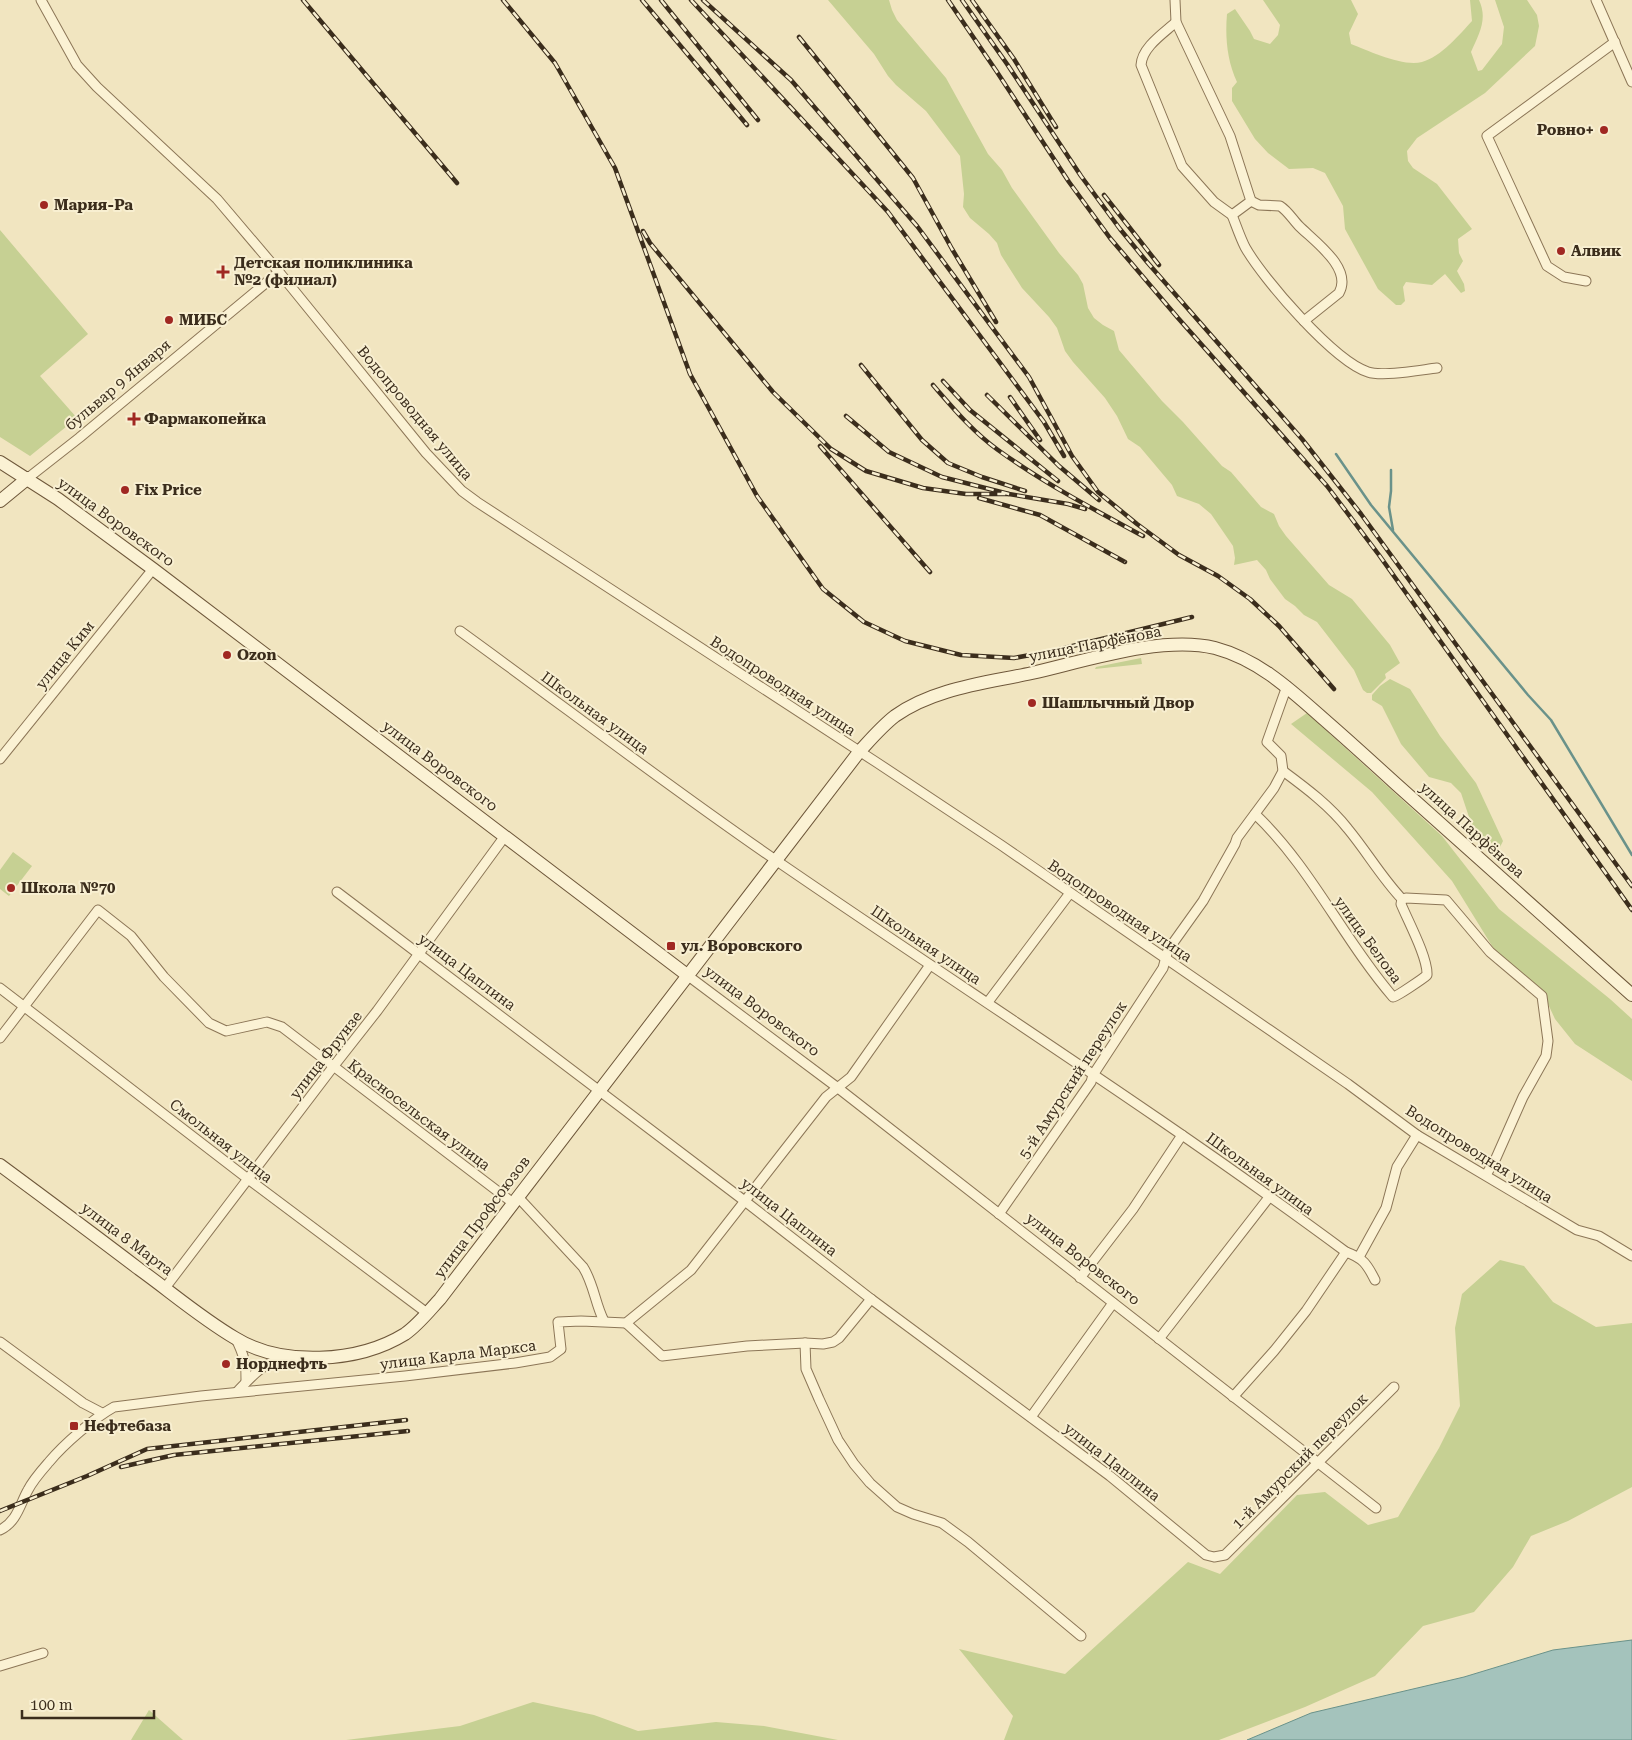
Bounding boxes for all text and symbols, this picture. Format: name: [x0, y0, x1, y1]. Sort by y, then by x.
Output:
place label: Ровно+: [1537, 121, 1594, 139]
marker: Ровно+: [1598, 124, 1610, 136]
place label: Мария-Ра: [54, 196, 133, 214]
marker: Мария-Ра: [38, 199, 50, 211]
place label: Алвик: [1571, 242, 1622, 260]
marker: Алвик: [1555, 245, 1567, 257]
place label: Детская поликлиника №2 (филиал): [234, 254, 413, 289]
marker: Детская поликлиника №2 (филиал): [216, 265, 230, 279]
place label: МИБС: [179, 311, 228, 329]
marker: МИБС: [163, 314, 175, 326]
street label: бульвар 9 Января: [62, 336, 174, 434]
street label: Водопроводная улица: [354, 342, 476, 484]
place label: Фармакопейка: [144, 410, 266, 428]
marker: Фармакопейка: [128, 413, 140, 425]
street label: улица Воровского: [54, 474, 178, 570]
place label: Fix Price: [135, 481, 202, 499]
marker: Fix Price: [119, 484, 131, 496]
street label: улица Ким: [32, 617, 98, 693]
street label: улица Парфёнова: [1027, 622, 1163, 666]
street label: Водопроводная улица: [707, 632, 859, 740]
place label: Ozon: [237, 646, 277, 664]
marker: Ozon: [221, 649, 233, 661]
street label: Школьная улица: [538, 668, 652, 758]
place label: Шашлычный Двор: [1042, 694, 1194, 712]
marker: Шашлычный Двор: [1026, 697, 1038, 709]
street label: улица Воровского: [379, 717, 501, 815]
street label: улица Парфёнова: [1416, 778, 1528, 882]
street label: Водопроводная улица: [1045, 856, 1195, 966]
place label: Школа №70: [21, 879, 116, 897]
marker: Школа №70: [5, 882, 17, 894]
street label: улица Белова: [1331, 893, 1405, 987]
street label: Школьная улица: [868, 902, 984, 988]
street label: улица Цаплина: [415, 930, 519, 1014]
place label: ул. Воровского: [681, 937, 803, 955]
marker: ул. Воровского: [665, 940, 677, 952]
street label: улица Воровского: [701, 962, 823, 1060]
street label: 5-й Амурский переулок: [1015, 997, 1131, 1162]
street label: улица Фрунзе: [286, 1007, 366, 1103]
street label: Красносельская улица: [344, 1056, 494, 1174]
street label: Смольная улица: [166, 1095, 276, 1187]
street label: Водопроводная улица: [1402, 1101, 1556, 1207]
street label: Школьная улица: [1203, 1129, 1317, 1219]
street label: улица Профсоюзов: [430, 1152, 534, 1282]
street label: улица Цаплина: [737, 1174, 841, 1260]
street label: улица 8 Марта: [78, 1199, 176, 1279]
street label: улица Воровского: [1022, 1209, 1144, 1309]
street label: улица Карла Маркса: [379, 1336, 537, 1374]
place label: Норднефть: [236, 1355, 327, 1373]
marker: Норднефть: [220, 1358, 232, 1370]
street label: 1-й Амурский переулок: [1228, 1389, 1372, 1533]
place label: Нефтебаза: [84, 1417, 171, 1435]
street label: улица Цаплина: [1060, 1419, 1164, 1505]
marker: Нефтебаза: [68, 1420, 80, 1432]
scale bar: [22, 1688, 155, 1720]
text: 100 m: [30, 1696, 73, 1714]

